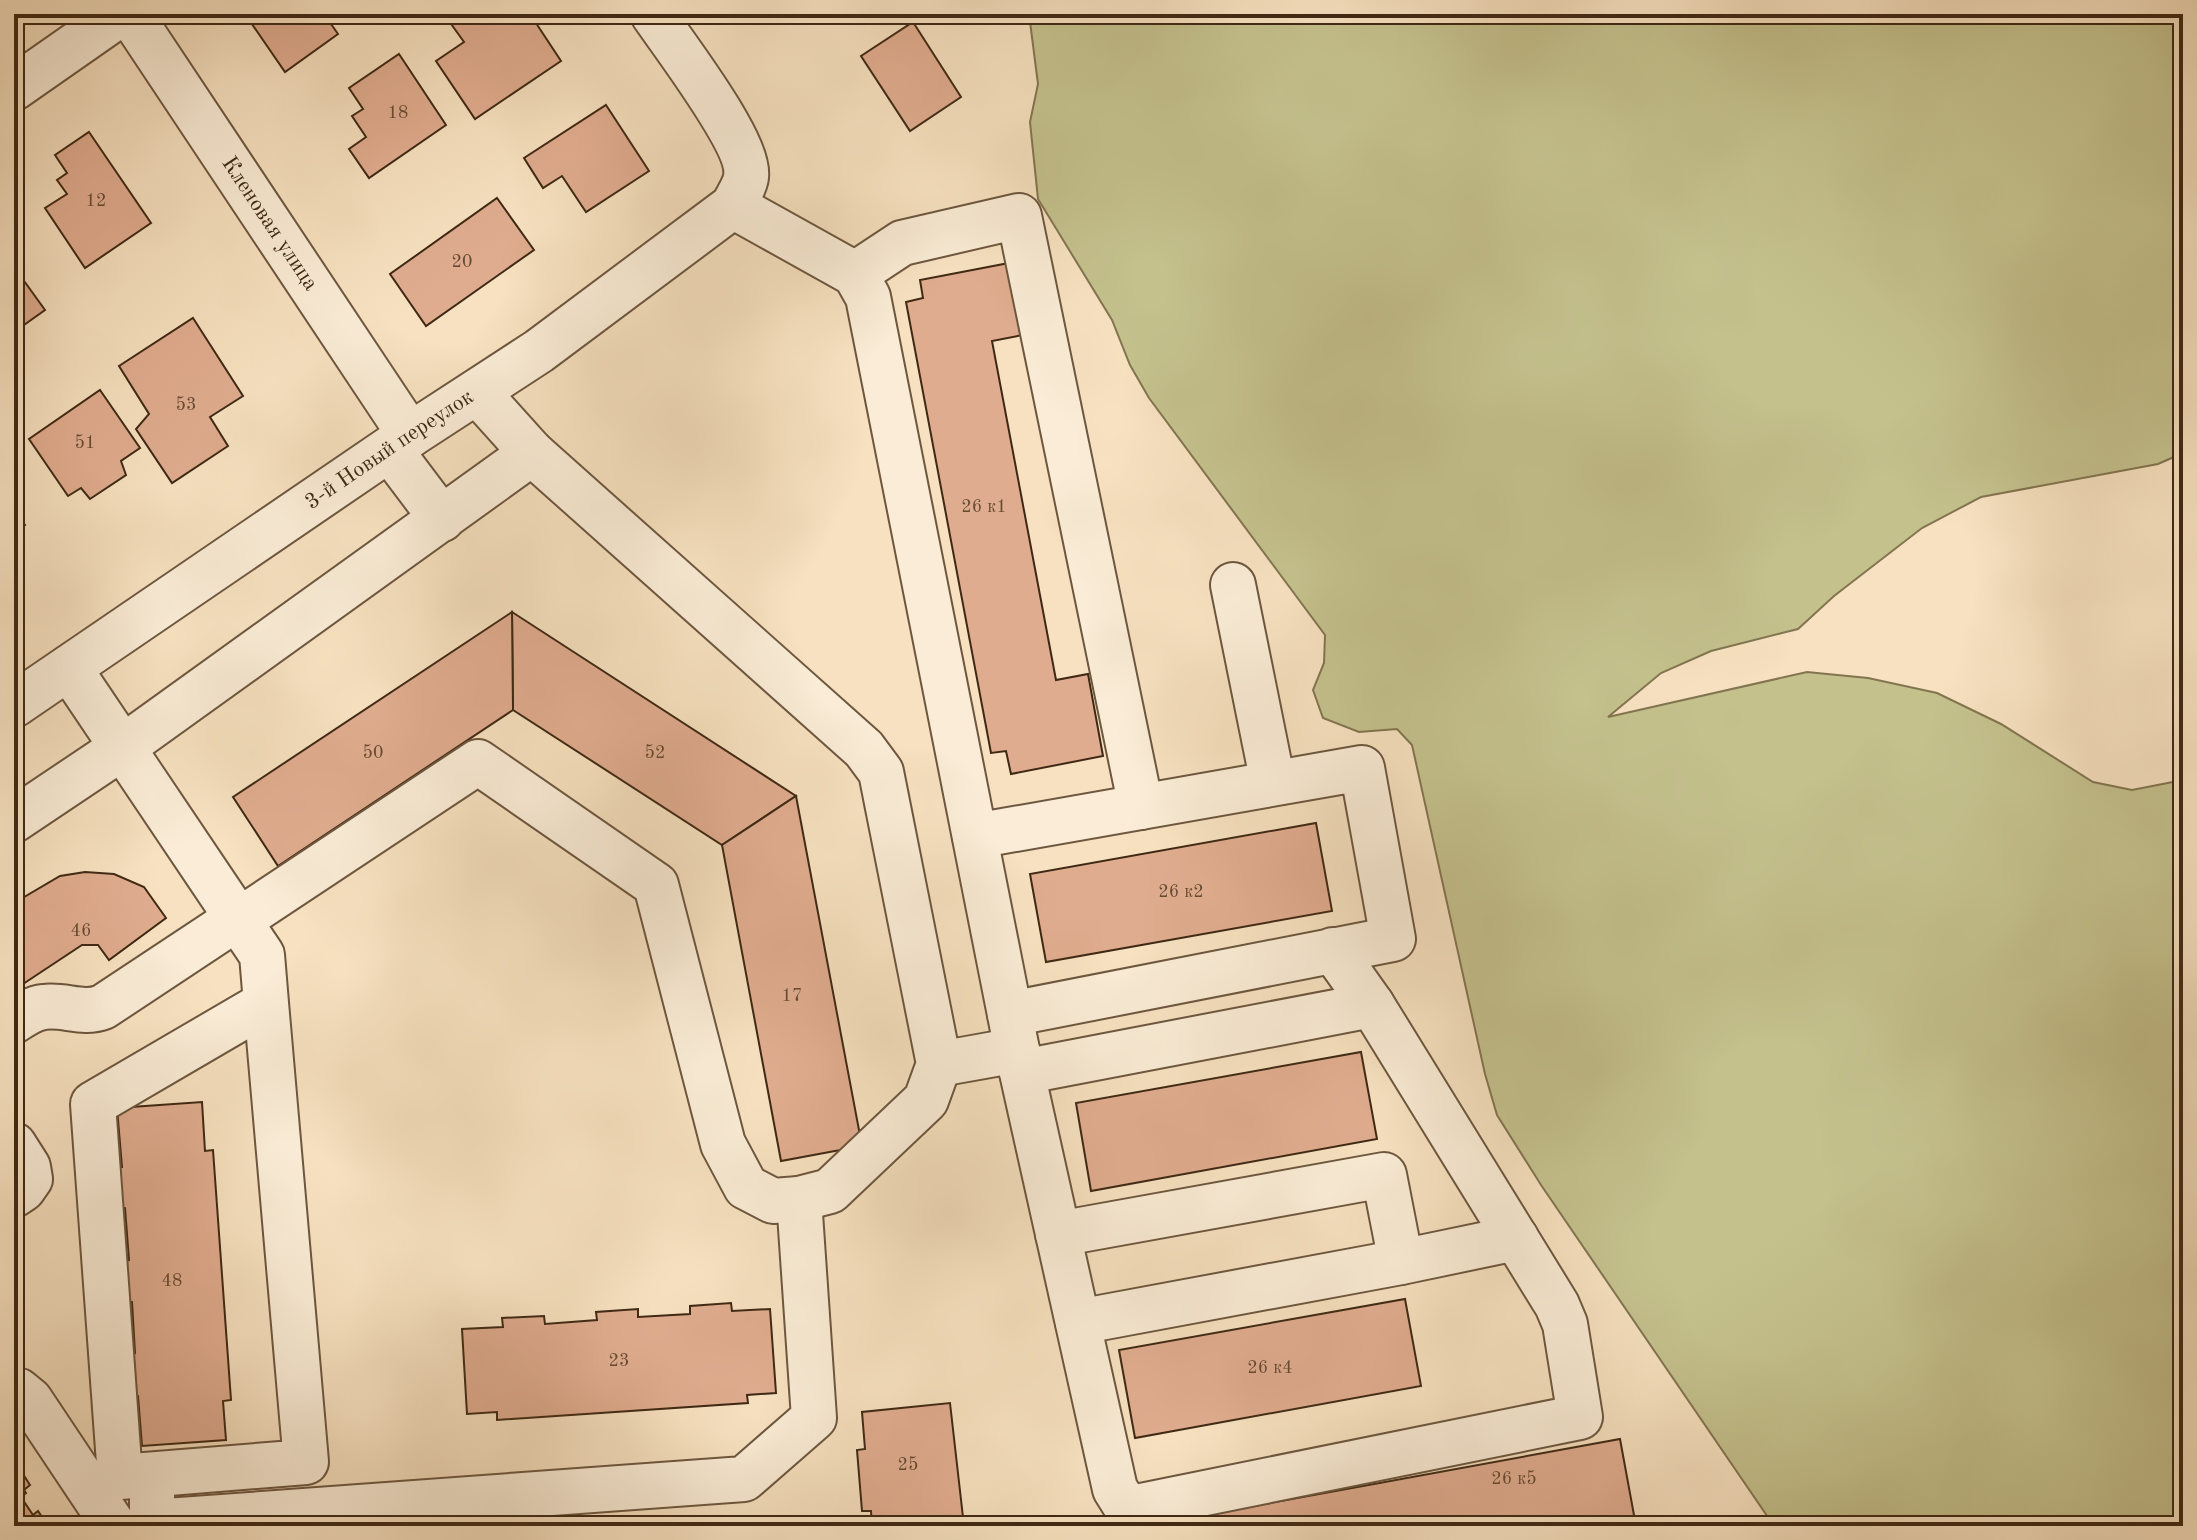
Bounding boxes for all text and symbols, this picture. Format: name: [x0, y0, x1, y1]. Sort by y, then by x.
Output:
house number: 18: [388, 104, 408, 122]
street label: Кленовая улица: [217, 153, 322, 295]
house number: 12: [86, 192, 106, 210]
house number: 20: [452, 253, 472, 271]
street label: 3-й Новый переулок: [301, 386, 478, 514]
house number: 53: [176, 396, 196, 414]
house number: 51: [75, 434, 95, 452]
house number: 26 к1: [961, 498, 1007, 516]
house number: 50: [363, 744, 383, 762]
house number: 52: [645, 744, 665, 762]
house number: 26 к2: [1158, 883, 1204, 901]
house number: 46: [71, 922, 91, 940]
house number: 17: [782, 987, 802, 1005]
house number: 48: [162, 1272, 182, 1290]
house number: 23: [609, 1352, 629, 1370]
house number: 26 к4: [1247, 1359, 1293, 1377]
house number: 25: [898, 1456, 918, 1474]
house number: 26 к5: [1491, 1470, 1537, 1488]

